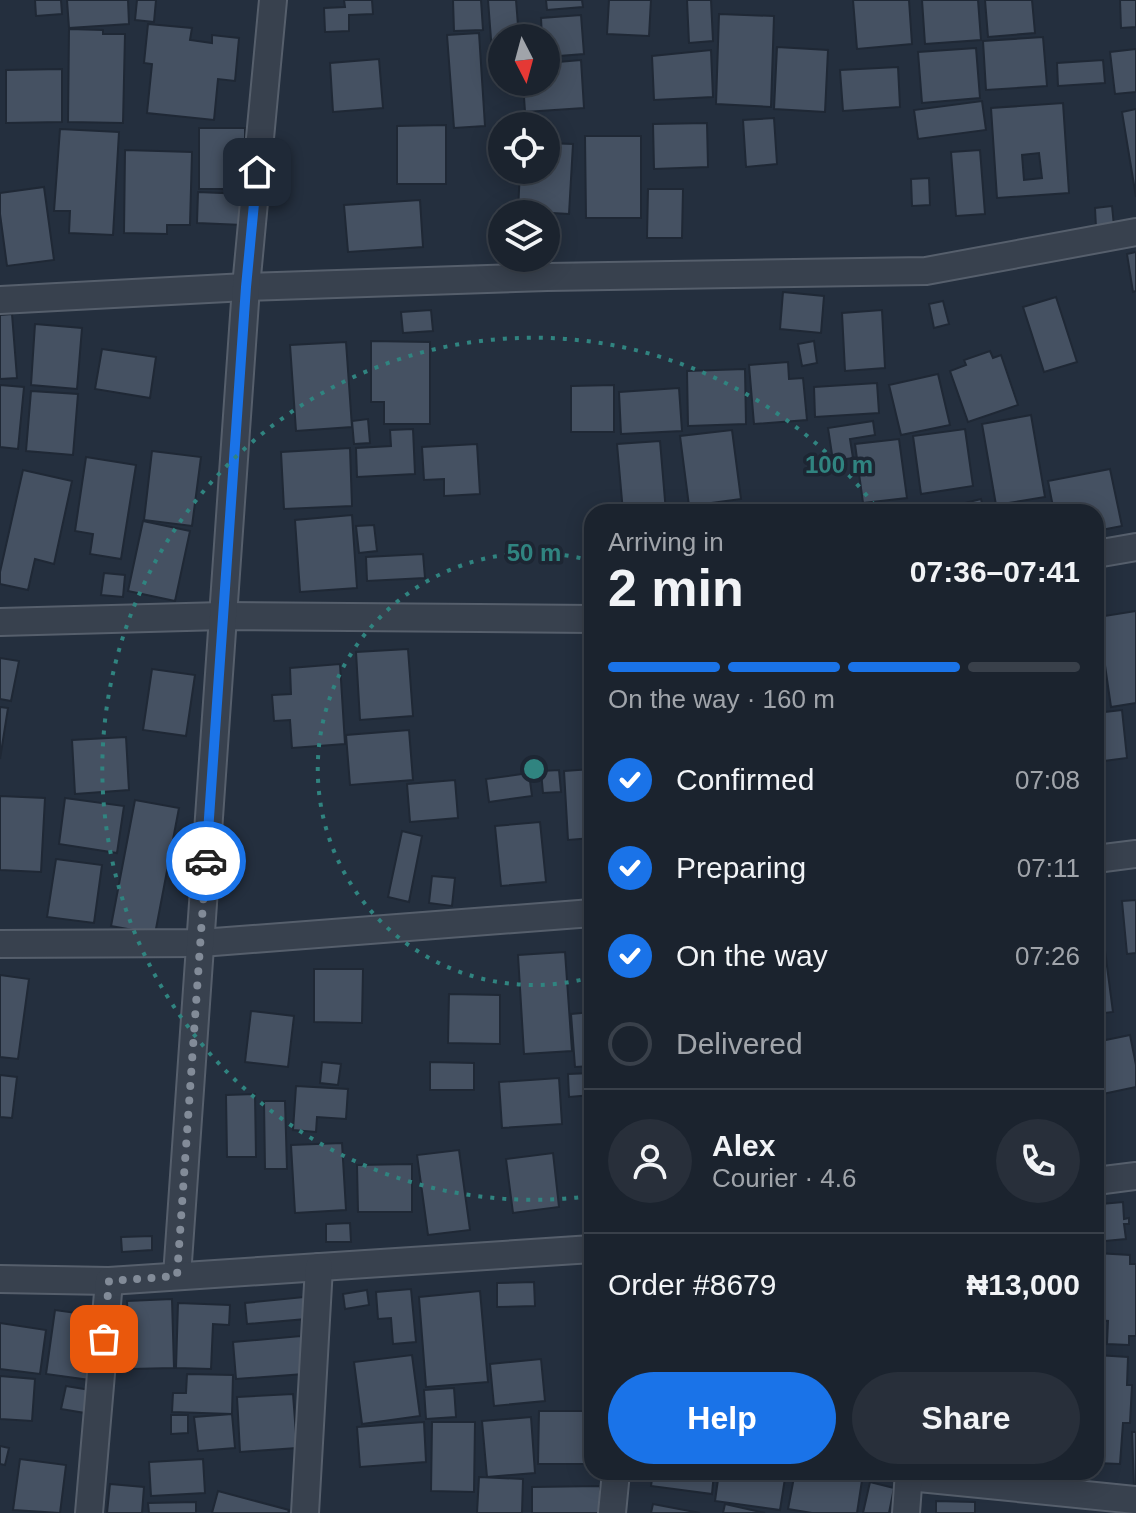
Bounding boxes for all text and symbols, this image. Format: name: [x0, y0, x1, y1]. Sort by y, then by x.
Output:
north arrow: [488, 24, 560, 96]
map controls: [488, 24, 560, 272]
button: locate: [488, 112, 560, 184]
pin: [223, 138, 291, 206]
icon: home: [235, 150, 279, 194]
button: layers: [488, 200, 560, 272]
text: 100 m: [805, 451, 873, 478]
text: Arriving in: [608, 527, 724, 557]
text: 50 m: [507, 539, 561, 566]
text: 07:36–07:41: [910, 555, 1080, 588]
text: 2 min: [608, 559, 744, 617]
text: On the way · 160 m: [608, 684, 835, 714]
centre of rings: [520, 755, 548, 783]
icon: check: [608, 758, 652, 802]
text: Confirmed: [676, 763, 814, 796]
text: 07:08: [1015, 765, 1080, 795]
courier: [166, 821, 246, 901]
icon: car: [184, 839, 228, 883]
icon: check: [608, 846, 652, 890]
text: Preparing: [676, 851, 806, 884]
text: 07:11: [1017, 853, 1080, 883]
icon: check: [608, 934, 652, 978]
text: On the way: [676, 939, 828, 972]
text: 07:26: [1015, 941, 1080, 971]
text: Delivered: [676, 1027, 803, 1060]
button: person: [608, 1119, 692, 1203]
button: phone: [996, 1119, 1080, 1203]
text: Alex: [712, 1129, 775, 1162]
text: Courier · 4.6: [712, 1163, 857, 1193]
text: Order #8679: [608, 1268, 776, 1301]
text: ₦13,000: [967, 1268, 1080, 1301]
pin: [70, 1305, 138, 1373]
icon: bag: [82, 1317, 126, 1361]
button: Help: [608, 1372, 836, 1464]
button: Share: [852, 1372, 1080, 1464]

